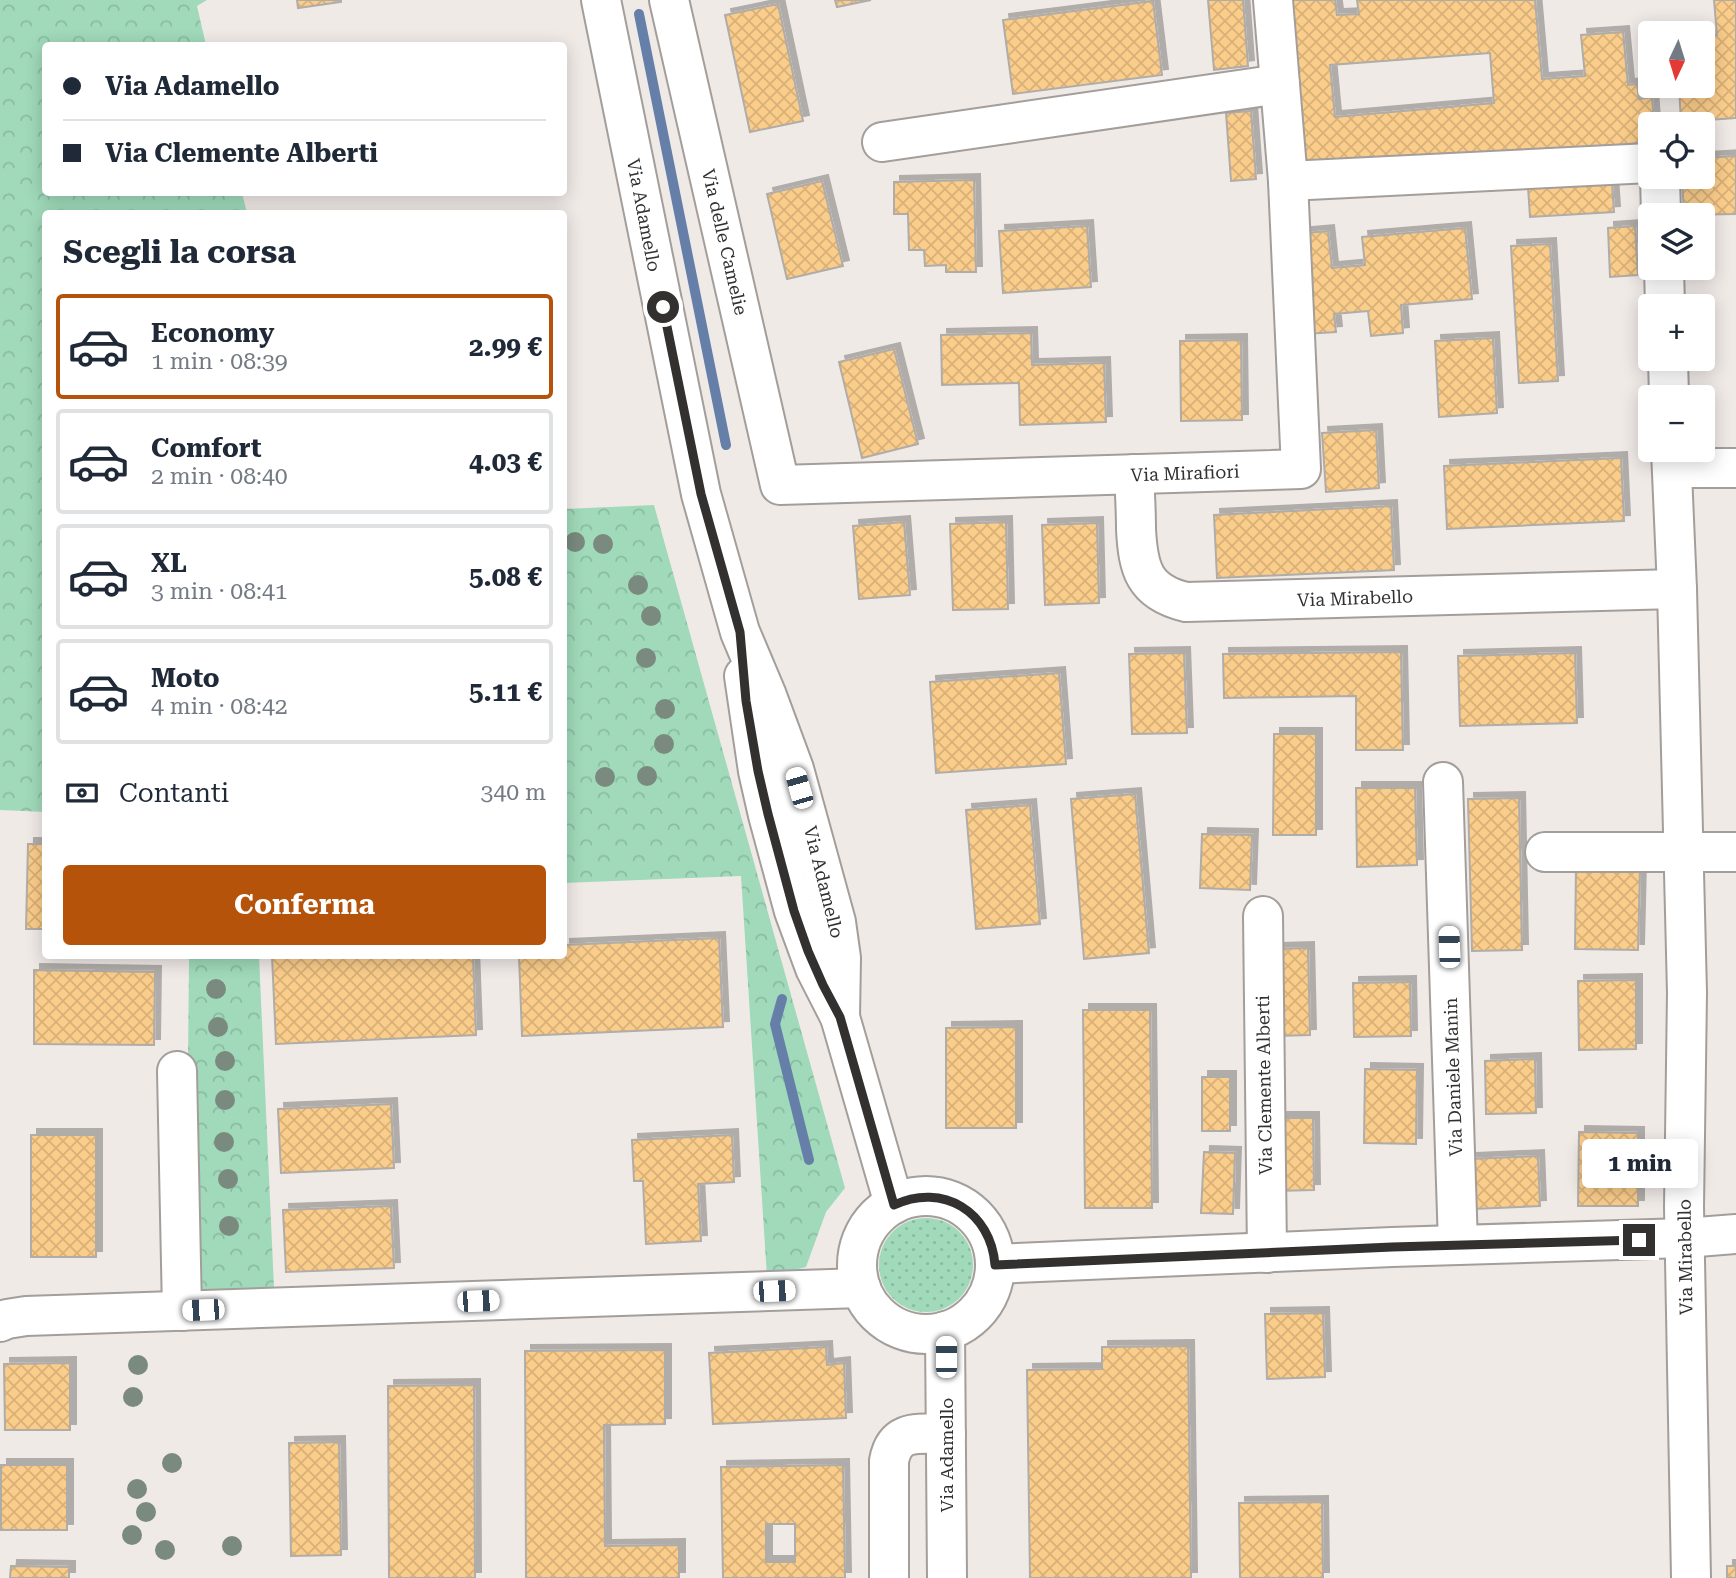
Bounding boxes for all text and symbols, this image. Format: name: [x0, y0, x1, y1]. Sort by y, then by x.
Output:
north arrow: [1638, 21, 1715, 98]
map controls: [1638, 21, 1715, 462]
text: Via Adamello: [105, 71, 280, 101]
button: locate: [1638, 112, 1715, 189]
text: Via Clemente Alberti: [105, 138, 378, 168]
street label: Via Adamello: [623, 157, 665, 273]
street label: Via delle Camelie: [698, 167, 752, 317]
button: layers: [1638, 203, 1715, 280]
text: Scegli la corsa: [63, 233, 296, 271]
route start: [647, 291, 679, 323]
button: +: [1638, 294, 1715, 371]
icon: car: [67, 315, 130, 378]
text: Economy: [151, 318, 274, 348]
text: 2.99 €: [469, 332, 542, 362]
text: 1 min · 08:39: [151, 348, 288, 375]
button: −: [1638, 385, 1715, 462]
icon: car: [67, 430, 130, 493]
text: Comfort: [151, 433, 261, 463]
text: 4.03 €: [469, 447, 542, 477]
street label: Via Mirafiori: [1130, 461, 1240, 485]
text: 2 min · 08:40: [151, 463, 288, 490]
icon: car: [67, 545, 130, 608]
text: XL: [151, 548, 187, 578]
text: 5.08 €: [469, 562, 542, 592]
text: 3 min · 08:41: [151, 578, 288, 605]
street label: Via Mirabello: [1297, 585, 1413, 611]
icon: car: [67, 660, 130, 723]
text: Moto: [151, 663, 220, 693]
text: 5.11 €: [469, 677, 542, 707]
text: 4 min · 08:42: [151, 693, 288, 720]
car: [784, 765, 815, 811]
icon: cash: [63, 774, 101, 812]
text: Contanti: [119, 778, 229, 808]
text: 340 m: [481, 779, 546, 806]
street label: Via Adamello: [800, 824, 848, 940]
button: Conferma: [63, 865, 546, 945]
car: [1438, 926, 1461, 968]
street label: Via Clemente Alberti: [1252, 995, 1276, 1175]
street label: Via Daniele Manin: [1440, 997, 1466, 1157]
callout: 1 min: [1581, 1138, 1697, 1188]
text: 1 min: [1608, 1150, 1672, 1177]
street label: Via Mirabello: [1673, 1199, 1697, 1315]
route end: [1623, 1224, 1655, 1256]
car: [753, 1280, 796, 1302]
car: [457, 1290, 500, 1312]
car: [182, 1299, 225, 1321]
car: [936, 1336, 957, 1378]
street label: Via Adamello: [936, 1398, 957, 1512]

